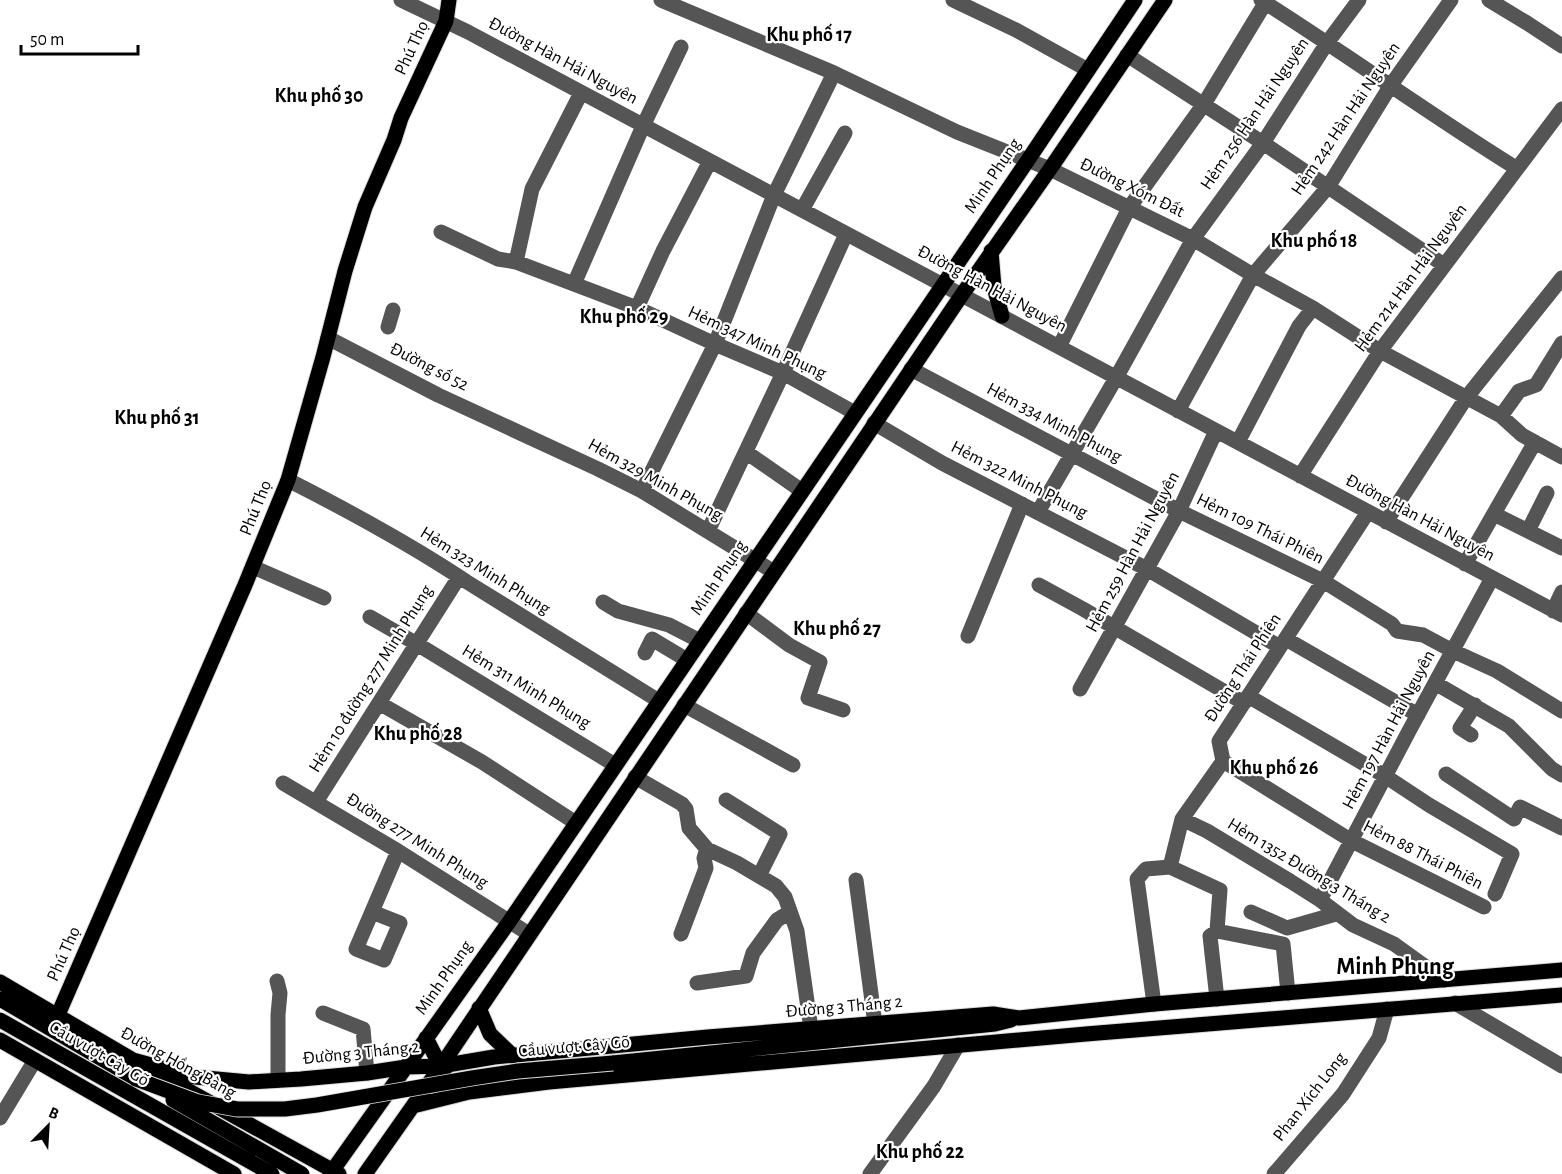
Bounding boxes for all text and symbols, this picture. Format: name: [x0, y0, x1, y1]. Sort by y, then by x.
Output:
street label: Đường Hàn Hải Nguyên: [485, 14, 641, 108]
scale bar: [21, 18, 138, 56]
street label: Phú Thọ: [392, 18, 432, 78]
district label: Khu phố 17: [766, 23, 852, 45]
text: 50 m: [30, 31, 64, 49]
street label: Hẻm 256 Hàn Hải Nguyên: [1197, 35, 1313, 193]
street label: Hẻm 242 Hàn Hải Nguyên: [1288, 39, 1404, 199]
district label: Khu phố 30: [275, 84, 363, 106]
street label: Minh Phụng: [962, 135, 1025, 217]
street label: Đường Xóm Đất: [1077, 154, 1188, 221]
street label: Hẻm 214 Hàn Hải Nguyên: [1351, 201, 1471, 355]
district label: Khu phố 18: [1271, 229, 1357, 251]
street label: Đường Hàn Hải Nguyên: [914, 242, 1070, 336]
street label: Hẻm 347 Minh Phụng: [685, 303, 829, 383]
district label: Khu phố 29: [580, 305, 668, 327]
street label: Đường số 52: [387, 339, 472, 394]
street label: Hẻm 334 Minh Phụng: [984, 380, 1125, 466]
district label: Khu phố 31: [114, 406, 200, 428]
street label: Hẻm 329 Minh Phụng: [585, 436, 725, 524]
street label: Hẻm 322 Minh Phụng: [948, 438, 1090, 522]
street label: Hẻm 259 Hàn Hải Nguyên: [1083, 469, 1183, 635]
street label: Đường Hàn Hải Nguyên: [1342, 471, 1498, 565]
street label: Phú Thọ: [237, 478, 275, 538]
street label: Hẻm 109 Thái Phiên: [1194, 490, 1326, 568]
street label: Hẻm 323 Minh Phụng: [417, 524, 553, 618]
street label: Minh Phụng: [688, 537, 751, 619]
street label: Hẻm 10 đường 277 Minh Phụng: [306, 582, 436, 776]
street label: Đường Thái Phiên: [1201, 610, 1285, 726]
district label: Khu phố 27: [793, 617, 881, 639]
street label: Hẻm 311 Minh Phụng: [459, 642, 594, 733]
street label: Hẻm 197 Hàn Hải Nguyên: [1339, 648, 1439, 812]
district label: Khu phố 28: [374, 722, 463, 744]
district label: Khu phố 26: [1230, 756, 1318, 778]
street label: Đường 277 Minh Phụng: [343, 790, 491, 892]
street label: Hẻm 1352 Đường 3 Tháng 2: [1224, 815, 1394, 927]
street label: Hẻm 88 Thái Phiên: [1360, 817, 1486, 893]
street label: Phú Thọ: [44, 924, 84, 984]
street label: Minh Phụng: [412, 937, 476, 1018]
district label: Minh Phụng: [1336, 955, 1455, 979]
street label: Đường 3 Tháng 2: [785, 993, 903, 1021]
street label: Cầu vượt Cây Gõ: [46, 1017, 153, 1090]
street label: Đường Hồng Bàng: [117, 1023, 239, 1102]
street label: Cầu vượt Cây Gõ: [517, 1032, 631, 1061]
street label: Đường 3 Tháng 2: [302, 1038, 420, 1068]
street label: Phan Xích Long: [1270, 1049, 1350, 1145]
north arrow: [18, 1096, 78, 1156]
text: B: [46, 1104, 61, 1122]
district label: Khu phố 22: [876, 1140, 964, 1162]

